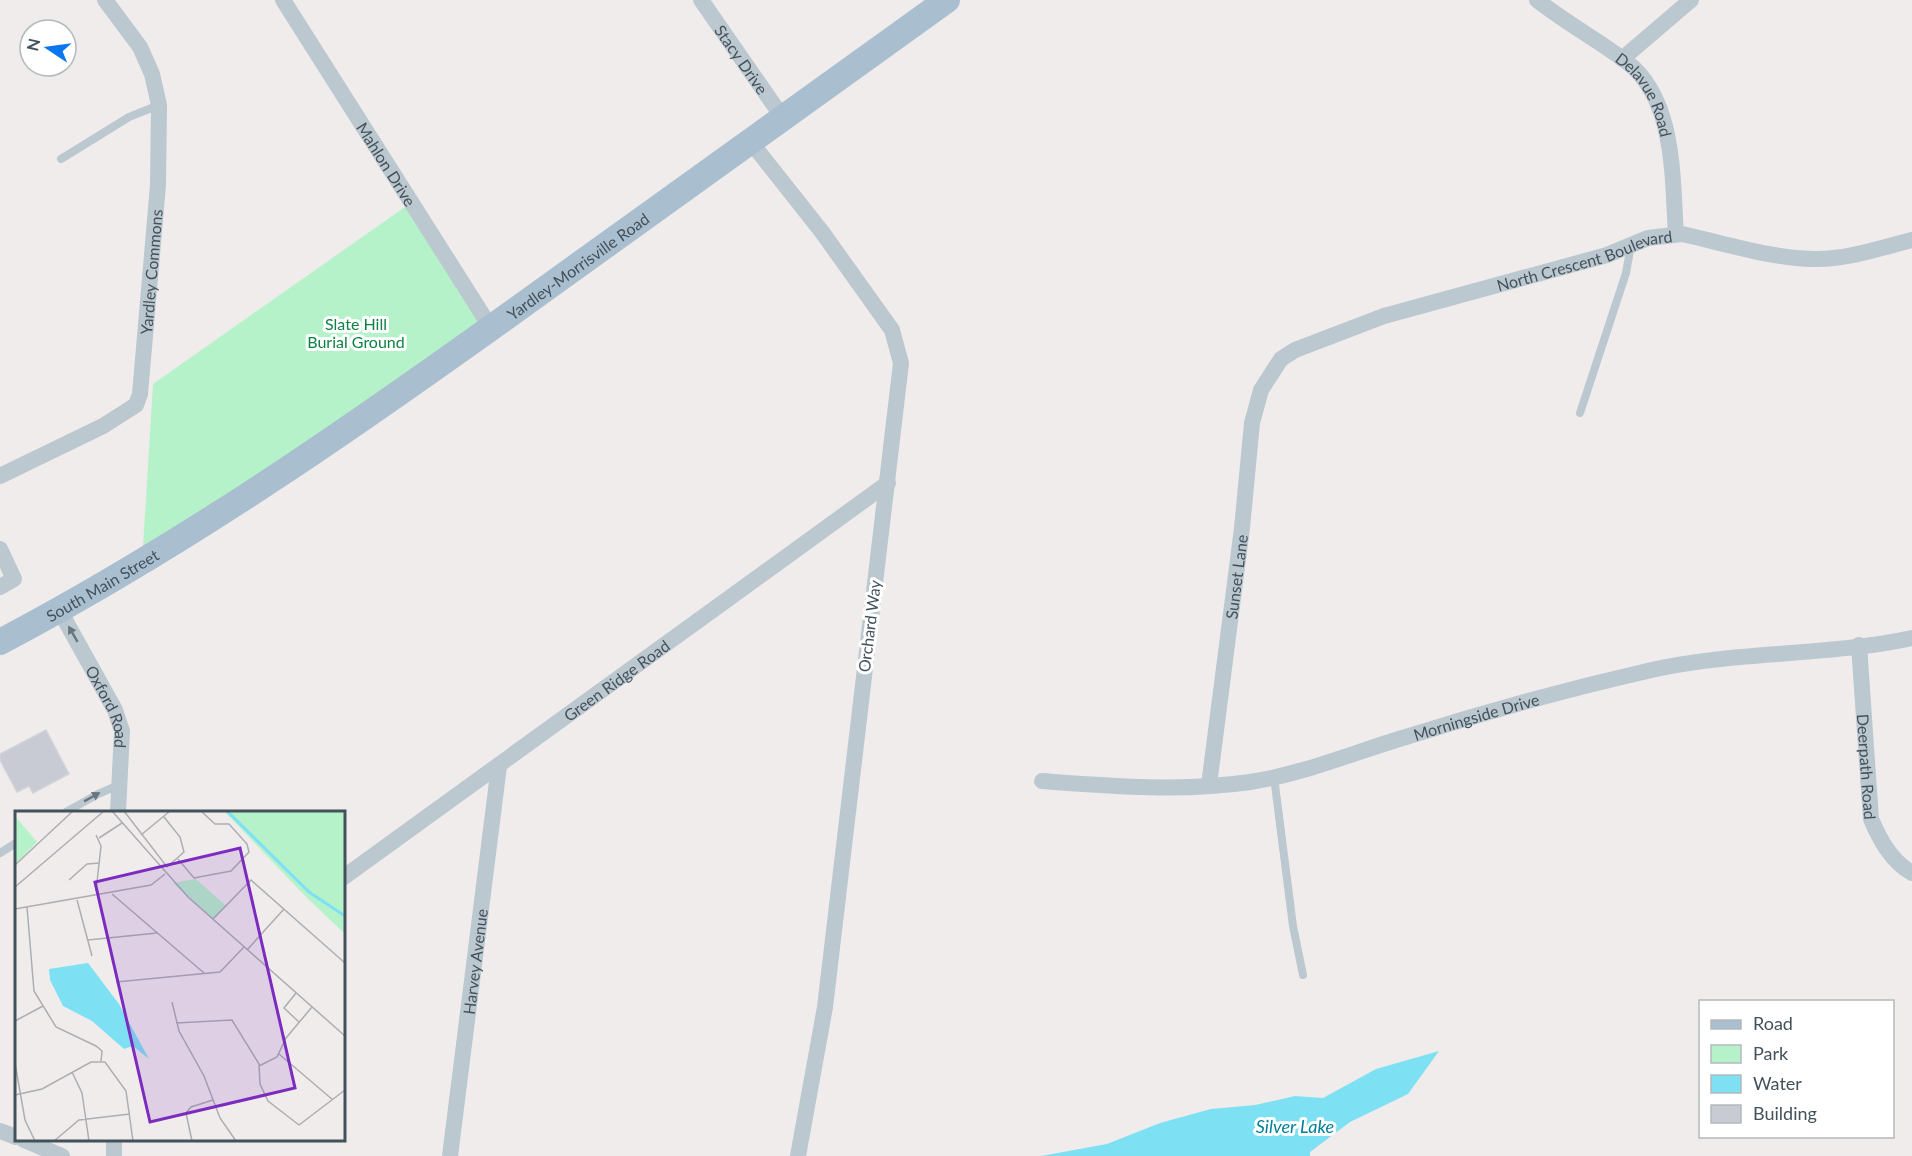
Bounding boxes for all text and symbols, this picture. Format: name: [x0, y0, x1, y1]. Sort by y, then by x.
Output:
north arrow: [18, 18, 78, 78]
street label: Stacy Drive: [712, 21, 773, 97]
text: N: [22, 36, 44, 53]
street label: Delavue Road: [1613, 48, 1677, 138]
street label: Mahlon Drive: [353, 118, 421, 209]
street label: Yardley Commons: [136, 208, 165, 335]
street label: Yardley-Morrisville Road: [503, 208, 652, 323]
street label: North Crescent Boulevard: [1494, 226, 1673, 294]
park label: Slate Hill Burial Ground: [307, 314, 405, 351]
street label: Sunset Lane: [1221, 533, 1251, 620]
street label: South Main Street: [42, 544, 162, 625]
street label: Orchard Way: [854, 578, 884, 673]
one-way arrow: [68, 625, 78, 642]
street label: Green Ridge Road: [560, 635, 673, 725]
street label: Oxford Road: [83, 662, 131, 749]
street label: Morningside Drive: [1411, 689, 1541, 744]
street label: Deerpath Road: [1854, 713, 1881, 820]
one-way arrow: [84, 792, 101, 802]
inset map: [15, 811, 345, 1141]
street label: Harvey Avenue: [458, 908, 490, 1016]
legend: [1699, 1000, 1894, 1138]
text: Road: [1753, 1012, 1793, 1034]
text: Park: [1753, 1042, 1789, 1064]
text: Water: [1753, 1072, 1802, 1094]
text: Building: [1753, 1102, 1817, 1124]
water label: Silver Lake: [1256, 1115, 1334, 1137]

